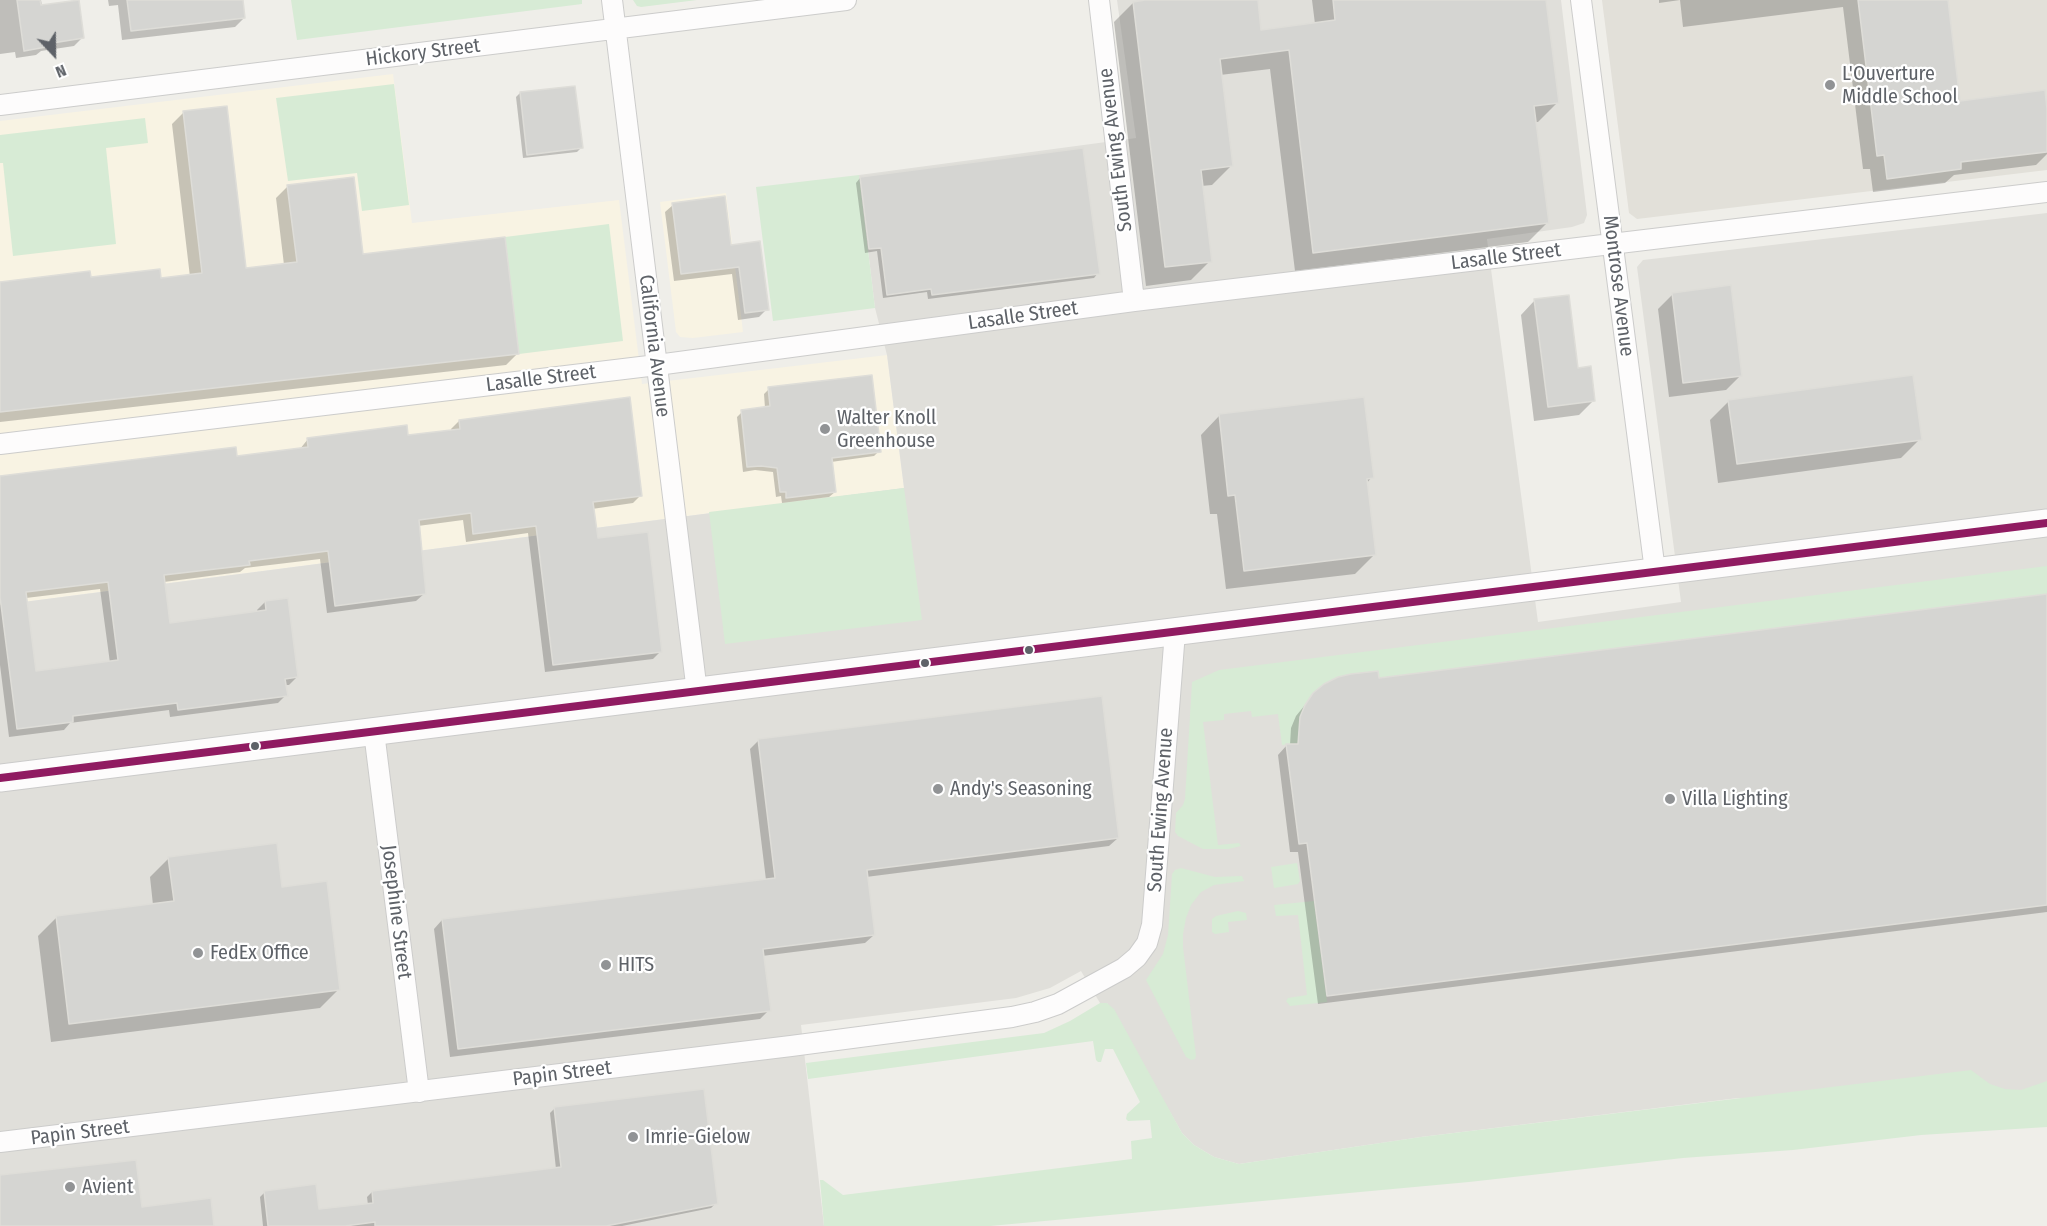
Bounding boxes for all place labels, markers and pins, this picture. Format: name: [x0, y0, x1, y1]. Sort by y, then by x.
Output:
place label: L'Ouverture Middle School: [1842, 62, 1958, 109]
marker: L'Ouverture Middle School: [1823, 78, 1837, 92]
place label: Walter Knoll Greenhouse: [837, 406, 936, 453]
marker: Walter Knoll Greenhouse: [818, 422, 832, 436]
unlabelled marker: [1023, 644, 1035, 656]
unlabelled marker: [919, 657, 931, 669]
unlabelled marker: [249, 740, 261, 752]
place label: Andy's Seasoning: [950, 777, 1092, 801]
marker: Andy's Seasoning: [931, 782, 945, 796]
place label: Villa Lighting: [1682, 787, 1788, 811]
marker: Villa Lighting: [1663, 792, 1677, 806]
place label: FedEx Office: [210, 941, 309, 965]
marker: FedEx Office: [191, 946, 205, 960]
place label: HITS: [618, 953, 654, 977]
marker: HITS: [599, 958, 613, 972]
place label: Imrie-Gielow: [645, 1125, 750, 1149]
marker: Imrie-Gielow: [626, 1130, 640, 1144]
place label: Avient: [82, 1175, 133, 1199]
marker: Avient: [63, 1180, 77, 1194]

